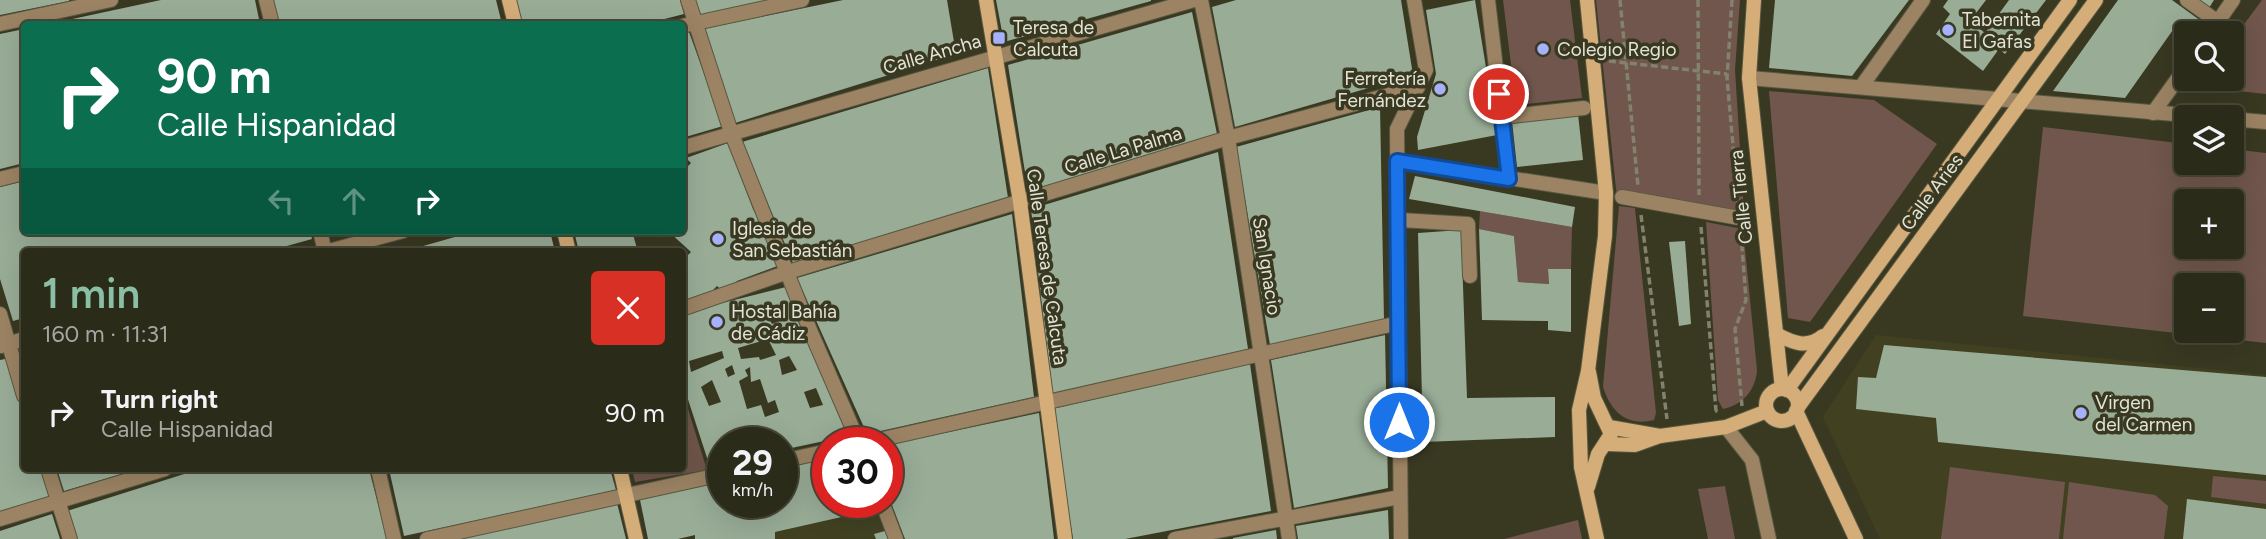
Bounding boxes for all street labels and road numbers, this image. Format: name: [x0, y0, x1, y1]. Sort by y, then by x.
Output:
street label: Calle Ancha: [880, 29, 984, 79]
street label: Calle La Palma: [1061, 121, 1185, 179]
street label: Calle Tierra: [1725, 149, 1757, 245]
street label: Calle Aries: [1896, 149, 1968, 235]
street label: Calle Teresa de Calcuta: [1022, 167, 1072, 367]
street label: San Ignacio: [1248, 215, 1286, 317]

